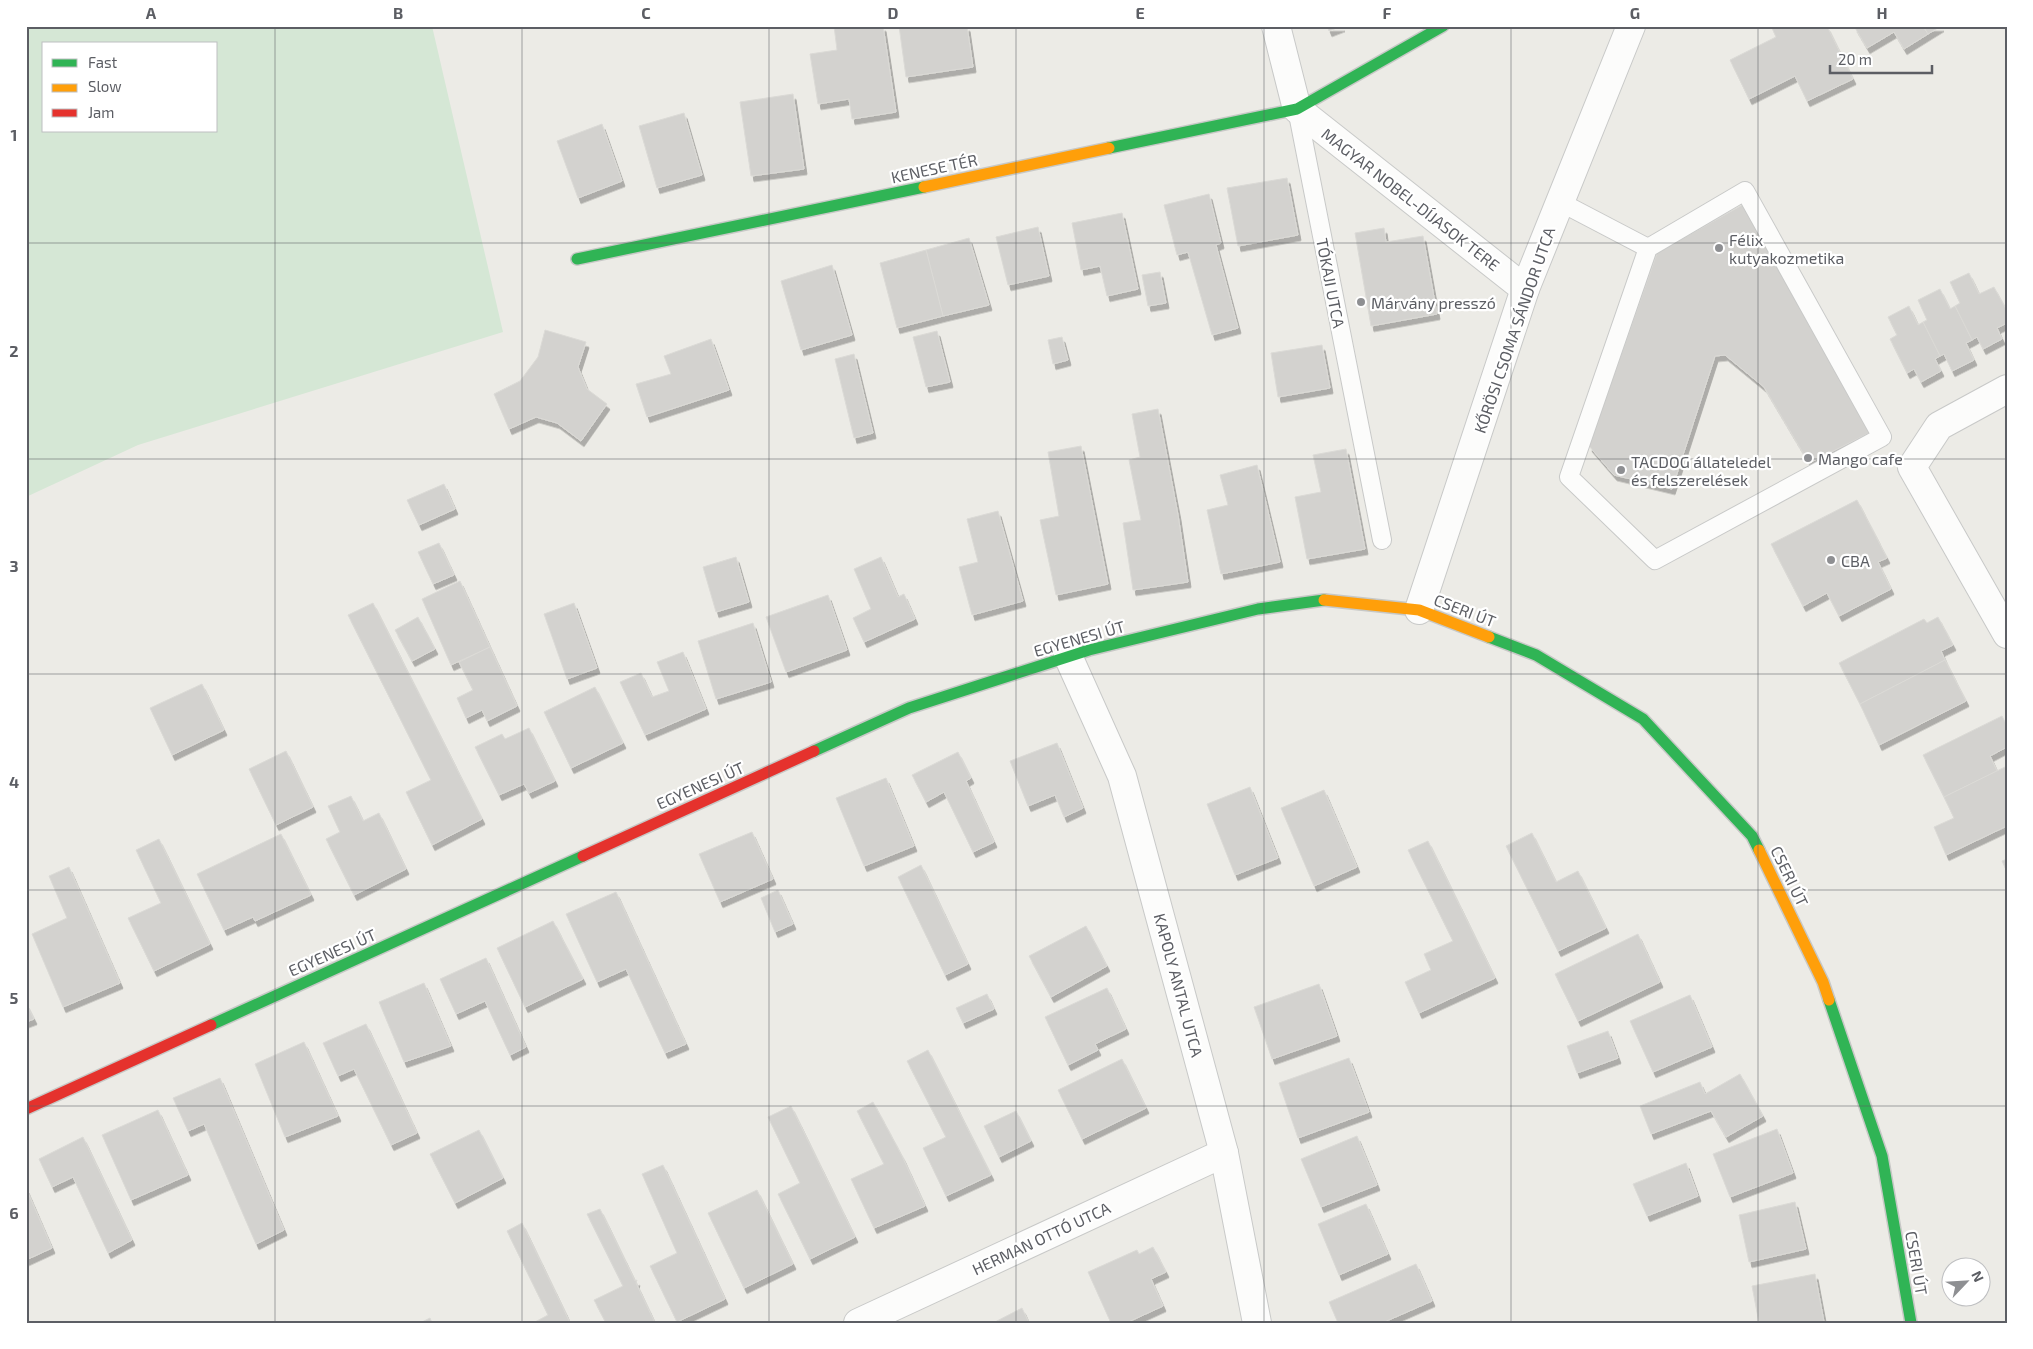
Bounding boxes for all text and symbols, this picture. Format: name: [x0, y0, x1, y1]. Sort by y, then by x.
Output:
text: A: [146, 3, 157, 22]
text: B: [393, 3, 403, 22]
text: C: [641, 3, 651, 22]
text: D: [888, 3, 899, 22]
text: E: [1135, 3, 1145, 22]
text: F: [1383, 3, 1392, 22]
text: G: [1630, 3, 1640, 22]
text: H: [1876, 3, 1888, 22]
legend: [42, 42, 218, 132]
scale bar: [1830, 42, 1933, 74]
text: 20 m: [1838, 50, 1872, 68]
text: Fast: [88, 53, 118, 71]
text: Slow: [88, 77, 122, 95]
text: Jam: [88, 103, 114, 121]
street label: MAGYAR NOBEL-DÍJASOK TERE: [1318, 124, 1504, 274]
text: 1: [11, 125, 17, 144]
street label: KENESE TÉR: [889, 150, 979, 186]
street label: KŐRÖSI CSOMA SÁNDOR UTCA: [1470, 224, 1558, 436]
place label: Félix kutyakozmetika: [1729, 230, 1844, 267]
street label: TÓKAJI UTCA: [1313, 236, 1349, 330]
marker: Félix kutyakozmetika: [1713, 242, 1725, 254]
place label: Márvány presszó: [1371, 293, 1496, 312]
marker: Márvány presszó: [1355, 296, 1367, 308]
text: 2: [9, 341, 19, 360]
place label: Mango cafe: [1818, 449, 1903, 468]
place label: TACDOG állateledel és felszerelések: [1631, 452, 1771, 489]
marker: Mango cafe: [1802, 452, 1814, 464]
marker: TACDOG állateledel és felszerelések: [1615, 464, 1627, 476]
place label: CBA: [1841, 551, 1870, 570]
marker: CBA: [1825, 554, 1837, 566]
text: 3: [9, 556, 19, 575]
street label: CSERI ÚT: [1431, 590, 1499, 630]
street label: EGYENESI ÚT: [1031, 616, 1127, 660]
street label: EGYENESI ÚT: [653, 757, 747, 813]
text: 4: [9, 772, 19, 791]
street label: CSERI ÚT: [1767, 843, 1813, 909]
street label: KAPOLY ANTAL UTCA: [1151, 911, 1207, 1059]
street label: EGYENESI ÚT: [285, 924, 379, 980]
text: 5: [10, 988, 19, 1007]
street label: HERMAN OTTÓ UTCA: [969, 1198, 1113, 1278]
text: 6: [9, 1203, 19, 1222]
street label: CSERI ÚT: [1902, 1230, 1932, 1296]
north arrow: [1940, 1256, 1990, 1306]
text: N: [1968, 1268, 1988, 1284]

